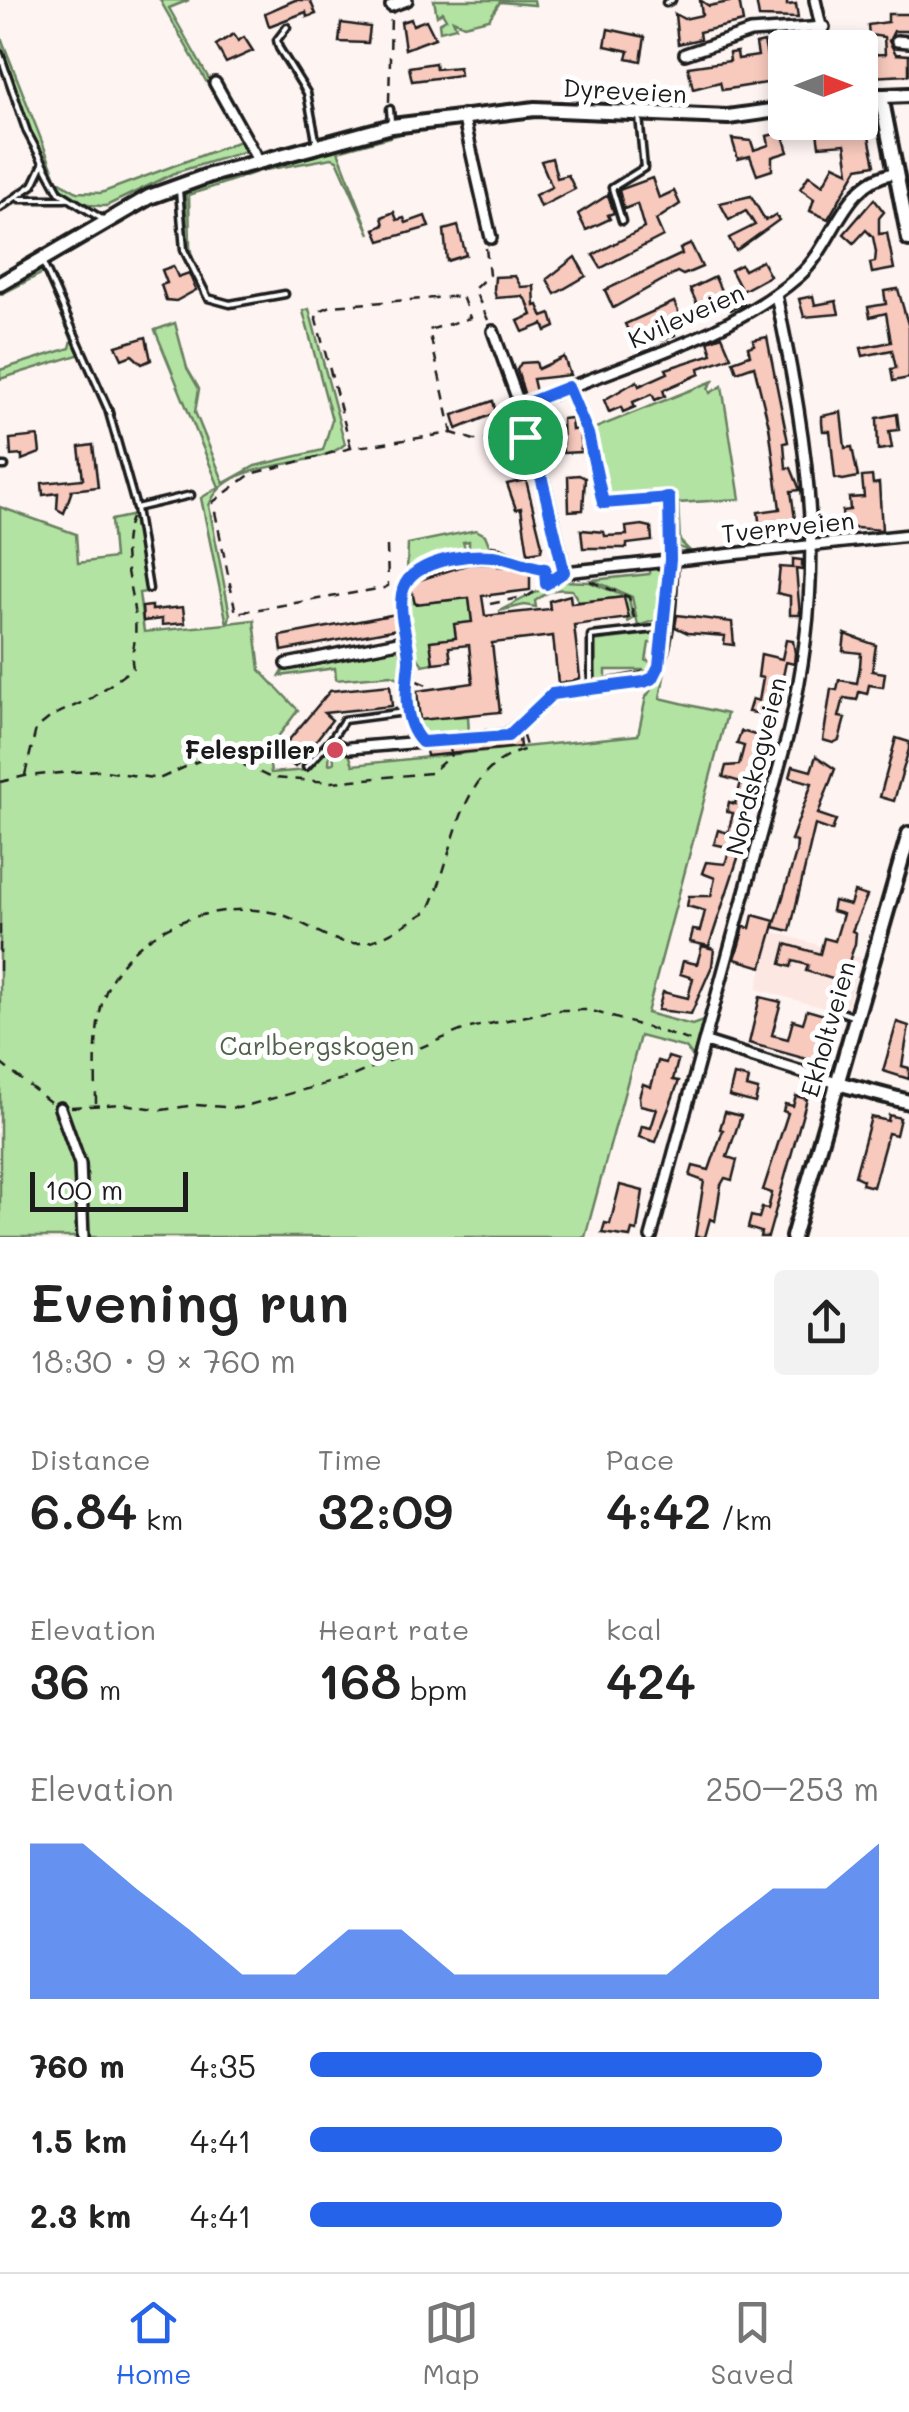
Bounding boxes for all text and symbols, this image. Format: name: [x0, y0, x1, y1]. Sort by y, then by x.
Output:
north arrow: [768, 30, 878, 140]
map controls: [768, 30, 878, 140]
street label: Dyreveien: [562, 71, 688, 110]
street label: Kvileveien: [623, 275, 749, 355]
pin: [483, 395, 568, 480]
icon: arrive: [498, 410, 553, 465]
street label: Tverrveien: [720, 503, 856, 549]
street label: Nordskogveien: [717, 674, 793, 858]
place label: Felespiller: [184, 733, 315, 765]
marker: Felespiller: [324, 739, 346, 761]
street label: Ekholtveien: [792, 957, 862, 1100]
park label: Carlbergskogen: [220, 1029, 414, 1061]
scale bar: [30, 1167, 188, 1212]
text: 100 m: [45, 1171, 123, 1207]
text: Evening run: [30, 1265, 349, 1337]
button: share: [774, 1270, 879, 1375]
text: 18:30 · 9 × 760 m: [30, 1339, 296, 1381]
text: Distance: [30, 1441, 151, 1477]
text: Time: [318, 1441, 382, 1477]
text: Pace: [606, 1441, 674, 1477]
text: 6.84: [30, 1477, 137, 1543]
text: 32:09: [318, 1477, 453, 1543]
text: 4:42: [606, 1477, 711, 1543]
text: km: [137, 1501, 183, 1537]
text: /km: [711, 1501, 772, 1537]
text: Elevation: [30, 1611, 156, 1647]
text: Heart rate: [318, 1611, 469, 1647]
text: kcal: [606, 1611, 662, 1647]
text: 36: [30, 1647, 90, 1713]
text: 168: [318, 1647, 401, 1713]
text: 424: [606, 1647, 696, 1713]
text: m: [90, 1671, 121, 1707]
text: bpm: [401, 1671, 468, 1707]
text: Elevation: [30, 1767, 174, 1809]
text: 250–253 m: [706, 1767, 879, 1809]
text: 760 m: [30, 2044, 125, 2086]
text: 4:35: [190, 2044, 256, 2086]
text: 1.5 km: [30, 2119, 127, 2161]
text: 4:41: [190, 2119, 252, 2161]
text: 2.3 km: [30, 2194, 131, 2236]
text: 4:41: [190, 2194, 252, 2236]
tab: Home: [115, 2295, 192, 2391]
tab: Map: [423, 2295, 480, 2391]
tab: Saved: [710, 2295, 794, 2391]

